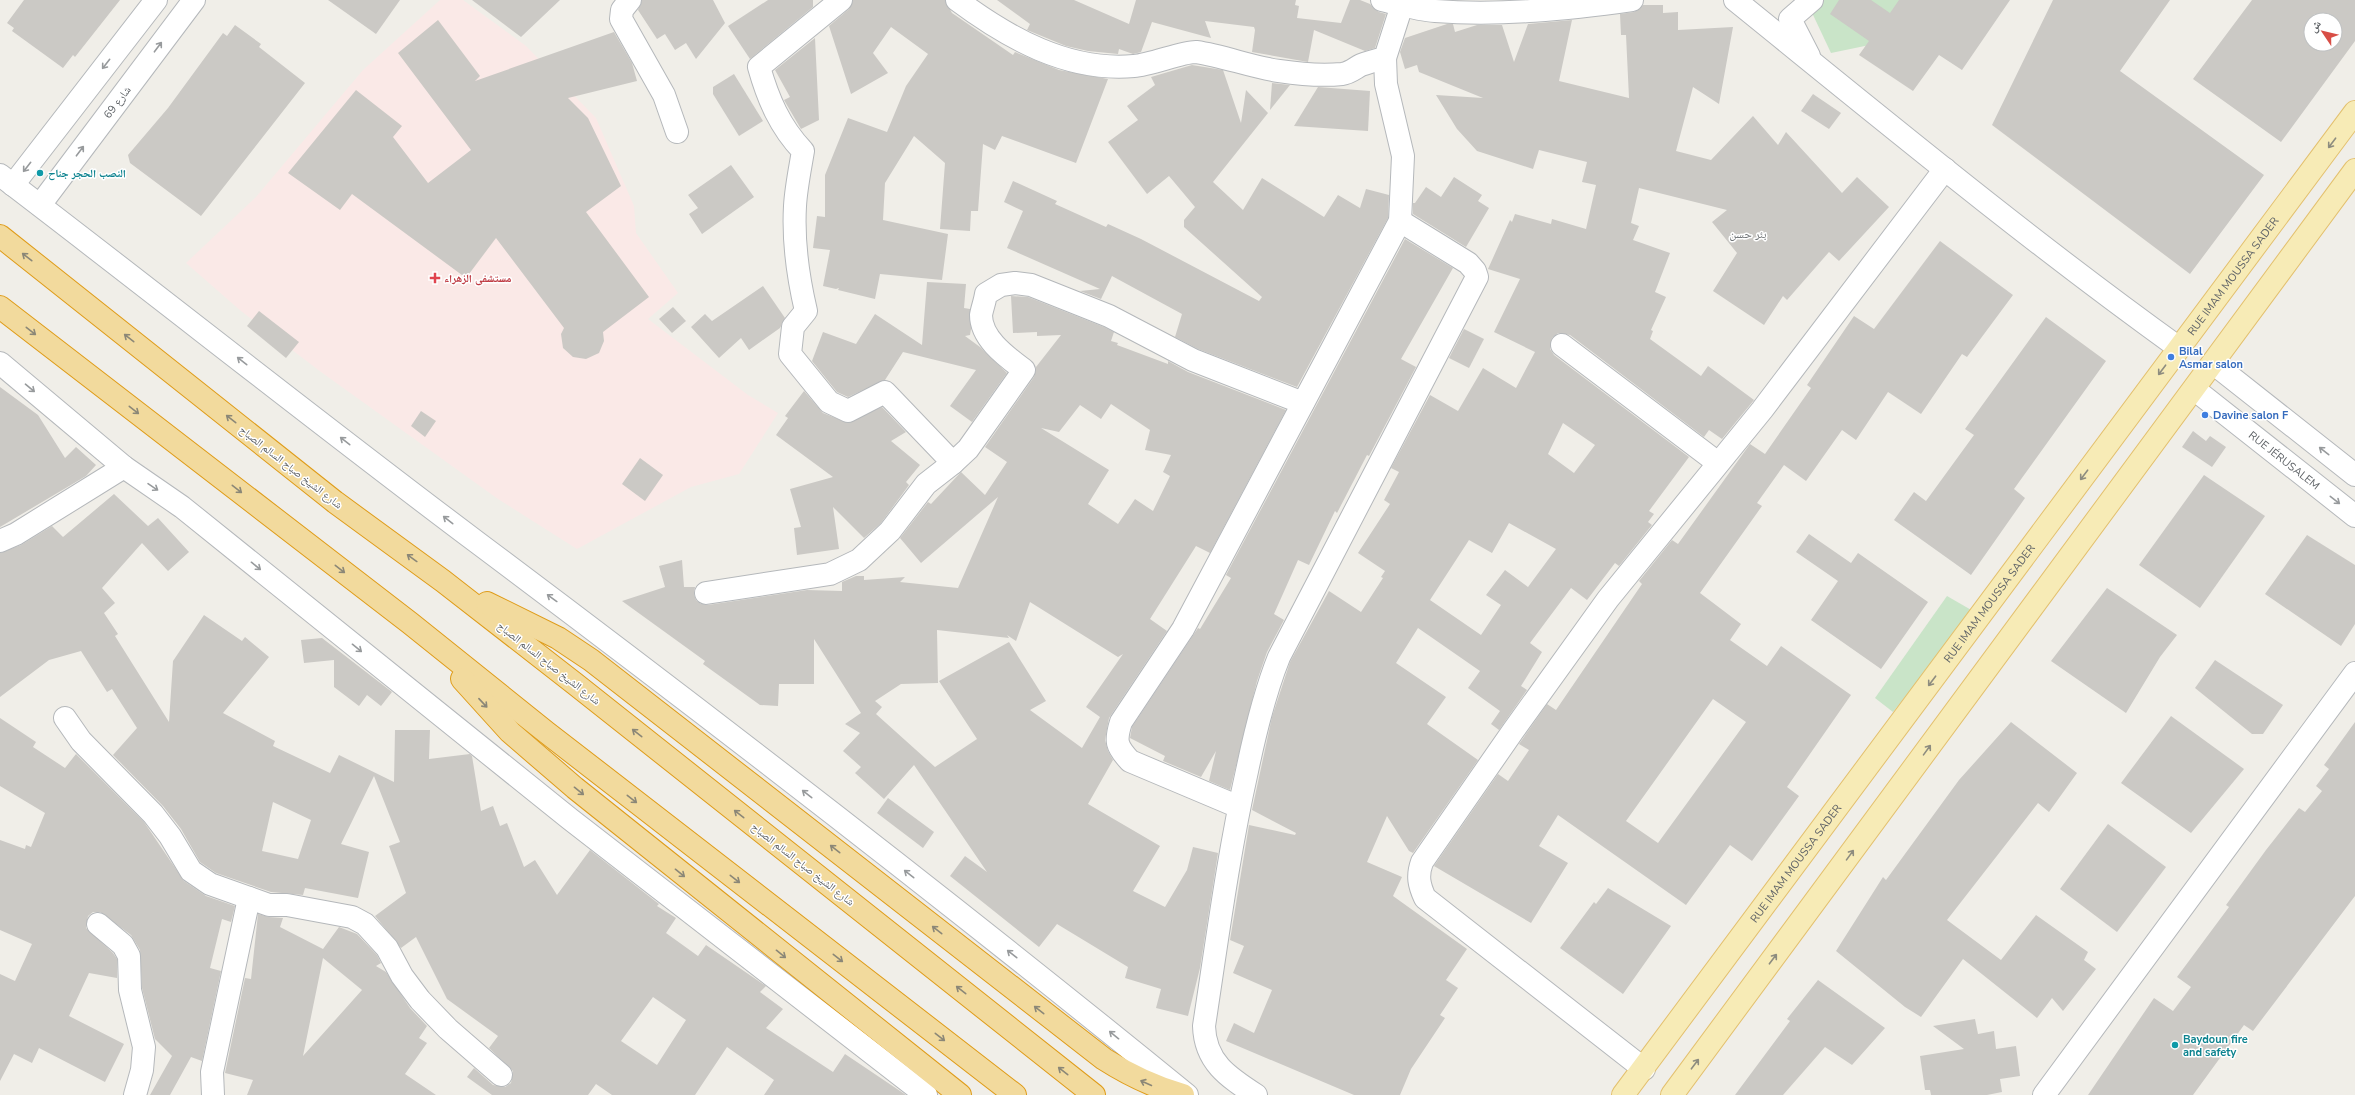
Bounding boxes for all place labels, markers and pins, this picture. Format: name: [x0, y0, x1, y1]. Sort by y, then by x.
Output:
place label: النصب الحجر جناح: [48, 166, 126, 181]
marker: النصب الحجر جناح: [35, 168, 45, 178]
place label: مستشفى الزهراء: [444, 271, 512, 286]
marker: مستشفى الزهراء: [429, 272, 441, 284]
place label: Bilal Asmar salon: [2179, 344, 2243, 372]
marker: Bilal Asmar salon: [2166, 352, 2176, 362]
place label: Davine salon F: [2213, 408, 2288, 423]
marker: Davine salon F: [2200, 410, 2210, 420]
place label: Baydoun fire and safety: [2183, 1032, 2248, 1060]
marker: Baydoun fire and safety: [2170, 1040, 2180, 1050]

